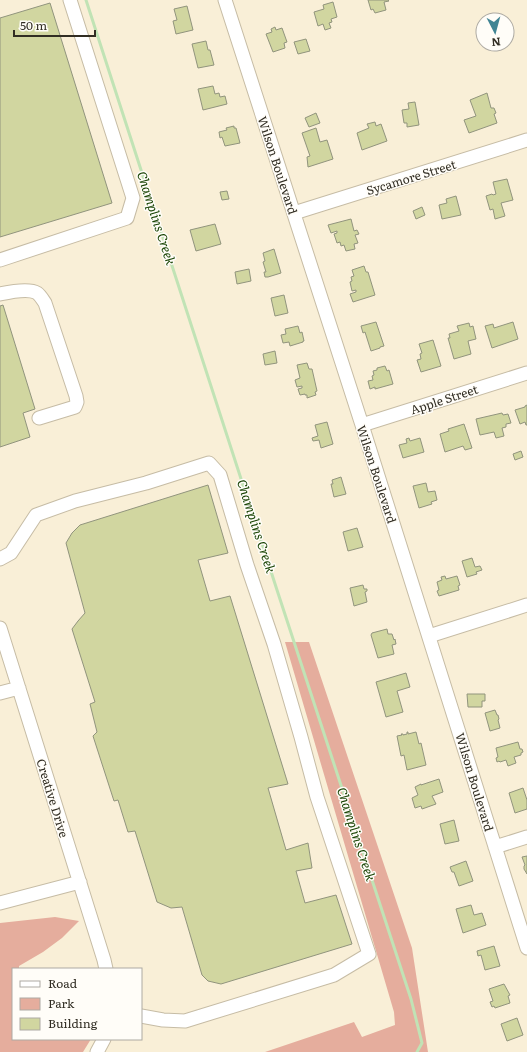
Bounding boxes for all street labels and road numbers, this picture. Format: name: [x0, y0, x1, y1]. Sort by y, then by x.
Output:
street label: Wilson Boulevard: [254, 114, 303, 217]
street label: Sycamore Street: [364, 155, 458, 199]
street label: Apple Street: [408, 380, 480, 418]
street label: Wilson Boulevard: [353, 423, 402, 526]
street label: Wilson Boulevard: [451, 731, 499, 834]
street label: Creative Drive: [32, 756, 74, 840]

